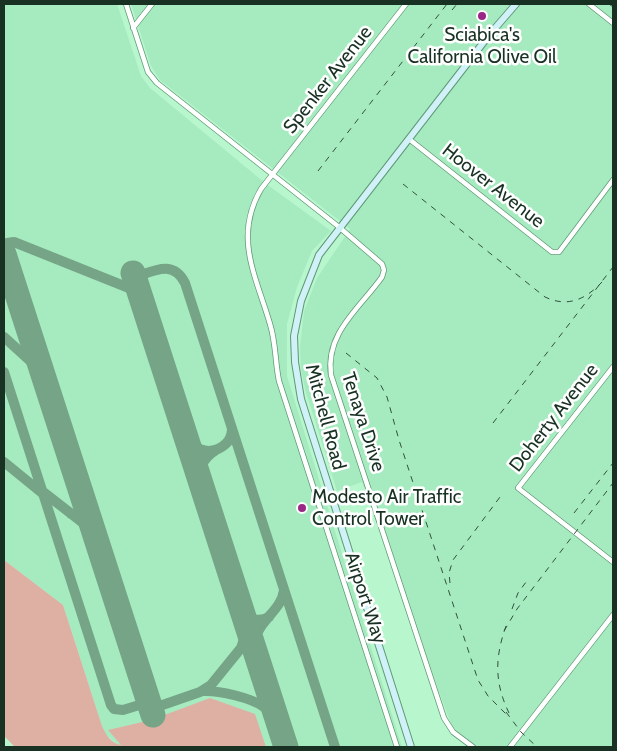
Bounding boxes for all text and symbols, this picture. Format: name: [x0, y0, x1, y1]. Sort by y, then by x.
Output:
marker: Sciabica's California Olive Oil: [476, 10, 488, 22]
street label: Spenker Avenue: [279, 22, 377, 138]
place label: Sciabica's California Olive Oil: [407, 24, 557, 68]
street label: Hoover Avenue: [437, 139, 549, 233]
street label: Doherty Avenue: [505, 359, 603, 477]
street label: Mitchell Road: [300, 362, 350, 472]
street label: Tenaya Drive: [336, 369, 390, 475]
place label: Modesto Air Traffic Control Tower: [312, 486, 461, 530]
marker: Modesto Air Traffic Control Tower: [296, 502, 308, 514]
street label: Airport Way: [339, 549, 391, 647]

